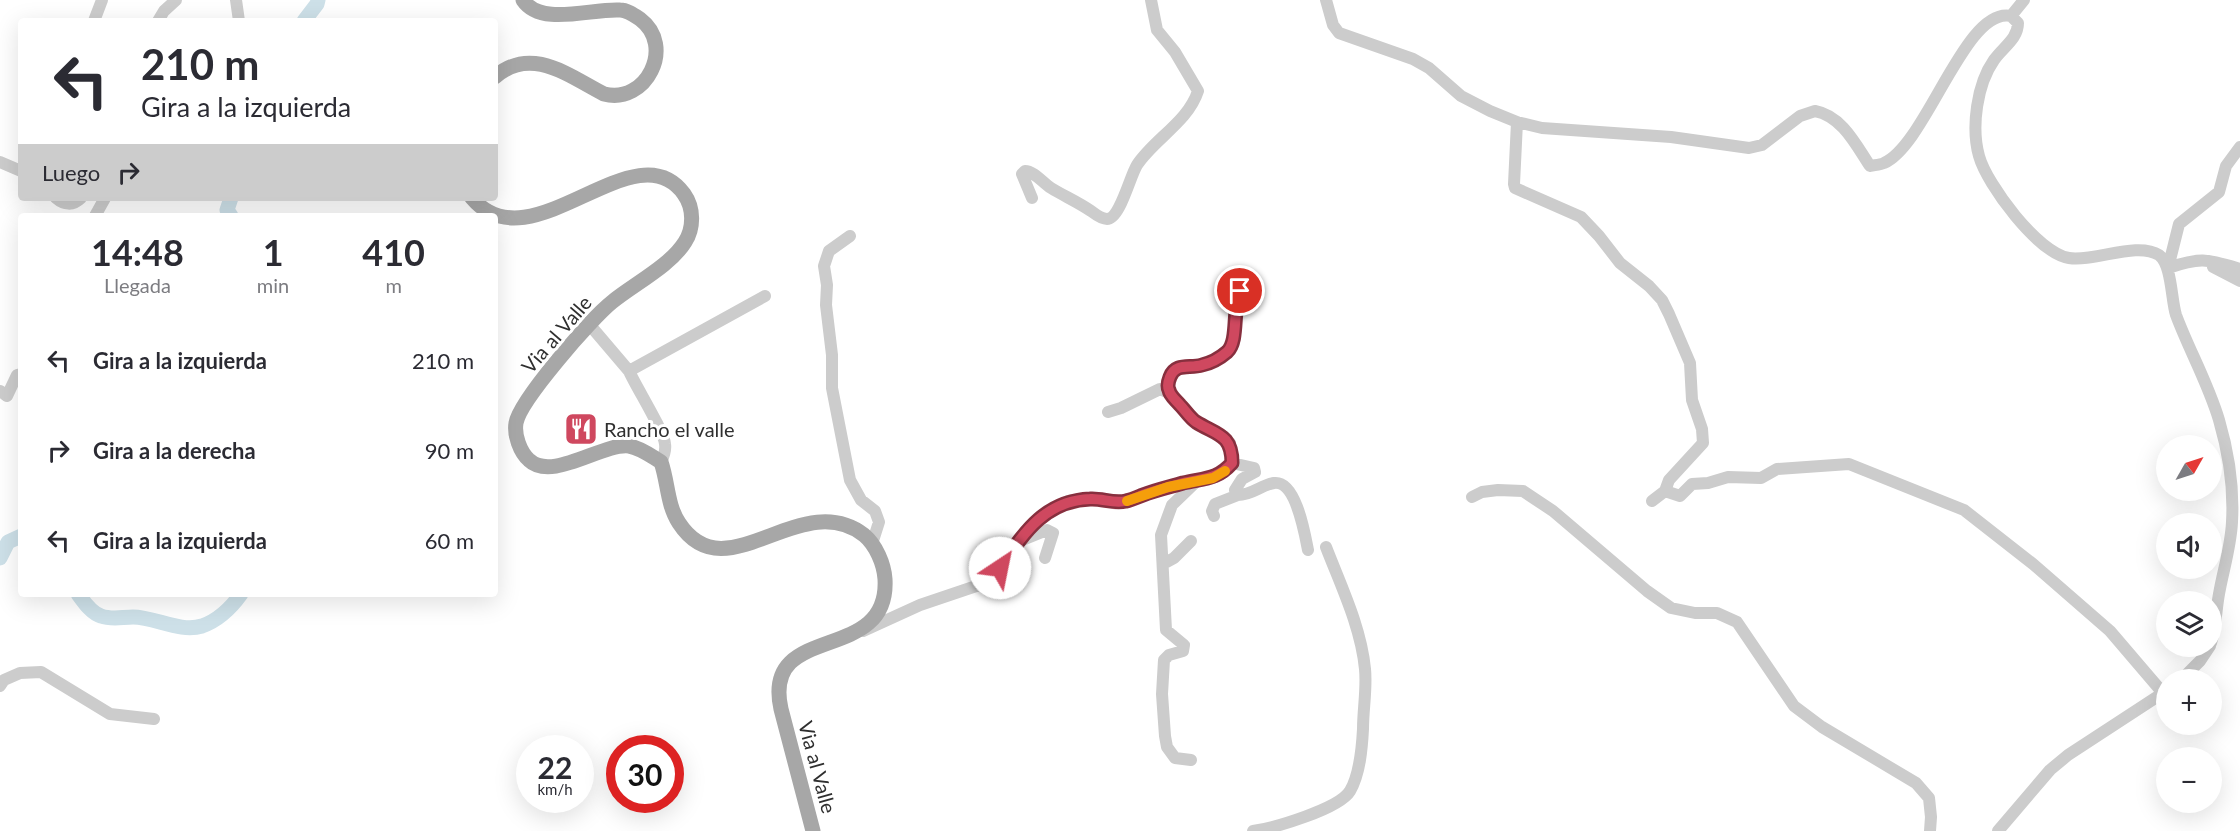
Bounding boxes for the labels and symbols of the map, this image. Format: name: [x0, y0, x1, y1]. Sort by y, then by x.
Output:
pin: [1214, 265, 1265, 316]
street label: Via al Valle: [516, 290, 596, 378]
restaurant icon: Rancho el valle: [563, 411, 599, 447]
place label: Rancho el valle: [604, 417, 735, 441]
north arrow: [2156, 435, 2222, 501]
position arrow: [968, 536, 1032, 600]
street label: Via al Valle: [794, 718, 842, 816]
speed limit sign: 30: [606, 735, 684, 813]

